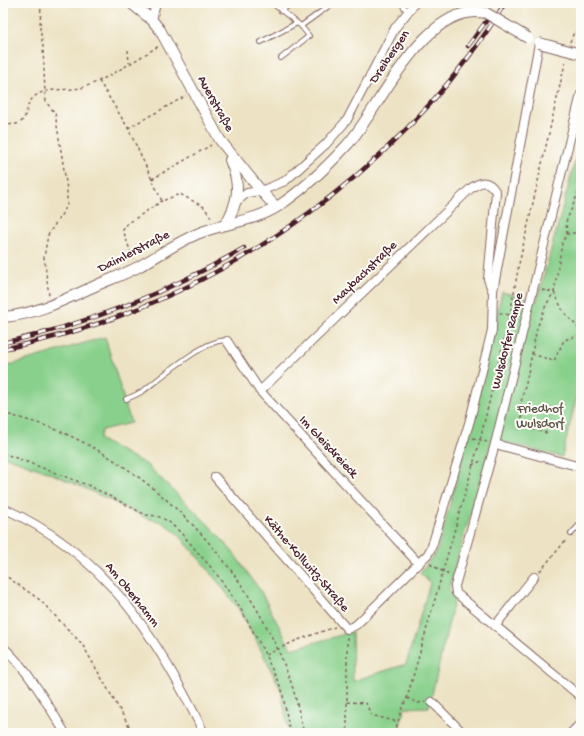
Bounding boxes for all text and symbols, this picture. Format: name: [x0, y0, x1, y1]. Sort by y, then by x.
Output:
street label: Dreibergen: [366, 27, 414, 87]
street label: Auerstraße: [194, 73, 237, 135]
street label: Daimlerstraße: [95, 227, 173, 277]
street label: Maybachstraße: [329, 238, 401, 308]
street label: Wulsdorfer Rampe: [489, 291, 527, 391]
park label: Friedhof Wulsdorf: [516, 402, 565, 432]
street label: Im Gleisdreieck: [295, 413, 361, 482]
street label: Käthe-Kollwitz-Straße: [260, 513, 352, 616]
street label: Am Oberhamm: [101, 560, 163, 630]

